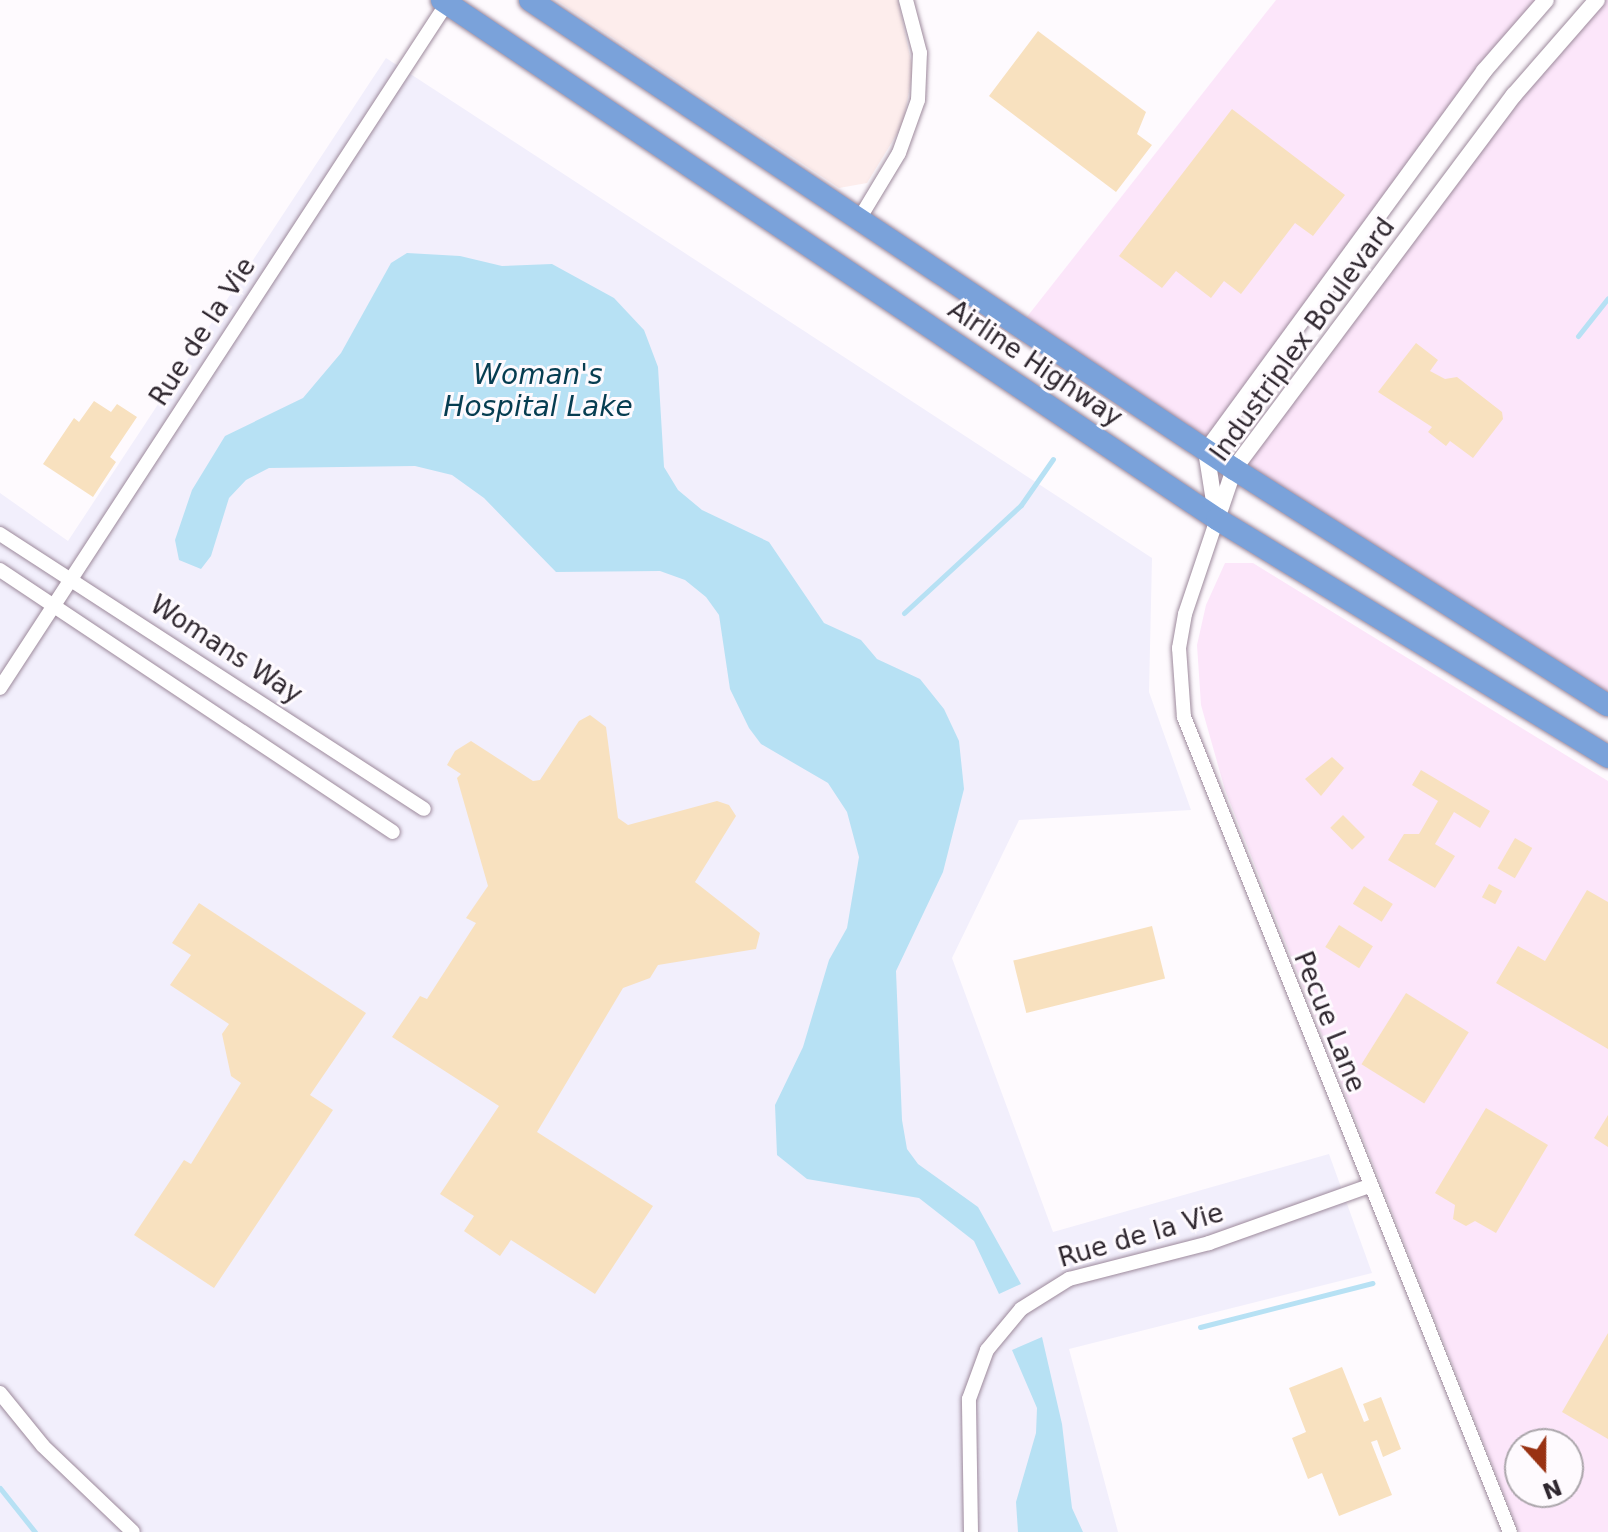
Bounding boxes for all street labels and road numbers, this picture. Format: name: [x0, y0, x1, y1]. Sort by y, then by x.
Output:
street label: Industriplex Boulevard: [1204, 212, 1402, 468]
street label: Rue de la Vie: [144, 252, 262, 412]
street label: Airline Highway: [942, 294, 1128, 434]
street label: Womans Way: [144, 589, 308, 711]
street label: Pecue Lane: [1287, 947, 1371, 1097]
street label: Rue de la Vie: [1055, 1198, 1227, 1274]

